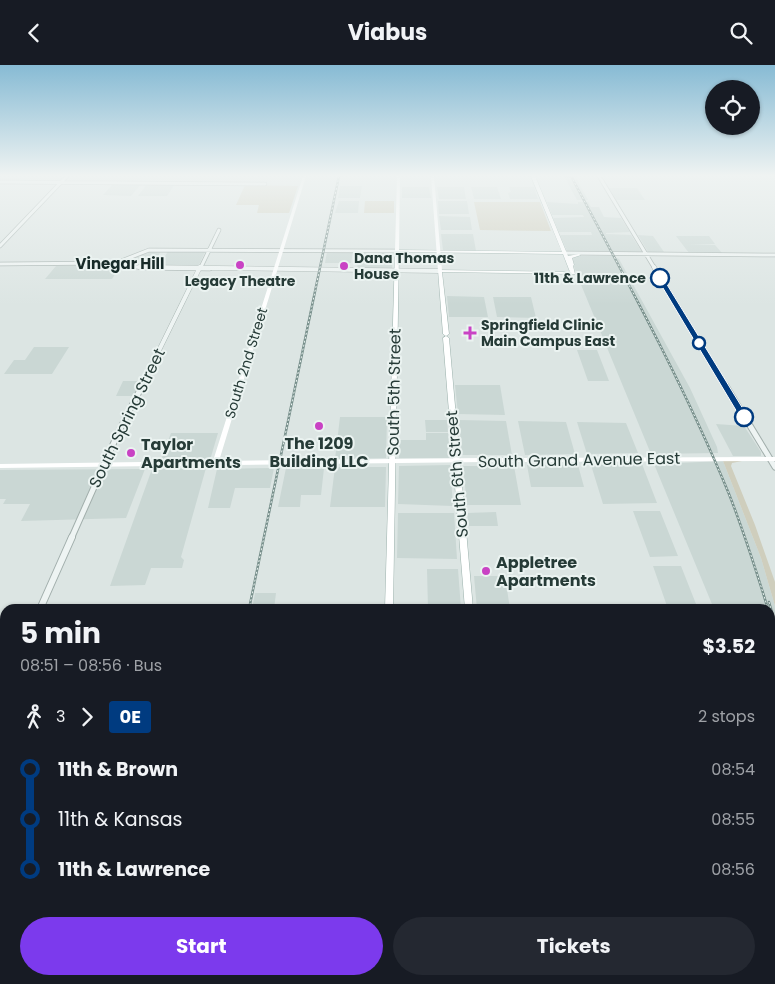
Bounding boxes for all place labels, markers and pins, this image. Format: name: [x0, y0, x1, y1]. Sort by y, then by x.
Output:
place label: Dana Thomas House: [354, 248, 455, 284]
marker: Legacy Theatre: [234, 259, 246, 271]
marker: Dana Thomas House: [338, 260, 350, 272]
place label: 11th & Lawrence: [534, 268, 646, 288]
marker: 11th & Lawrence: [650, 268, 670, 288]
place label: Legacy Theatre: [185, 271, 296, 291]
place label: Springfield Clinic Main Campus East: [481, 315, 616, 351]
marker: Springfield Clinic Main Campus East: [463, 326, 477, 340]
unlabelled marker: [692, 336, 706, 350]
unlabelled marker: [734, 407, 754, 427]
marker: The 1209 Building LLC: [313, 420, 325, 432]
place label: The 1209 Building LLC: [270, 432, 368, 473]
place label: Taylor Apartments: [141, 433, 241, 474]
marker: Taylor Apartments: [125, 447, 137, 459]
place label: Appletree Apartments: [496, 551, 596, 592]
marker: Appletree Apartments: [480, 565, 492, 577]

